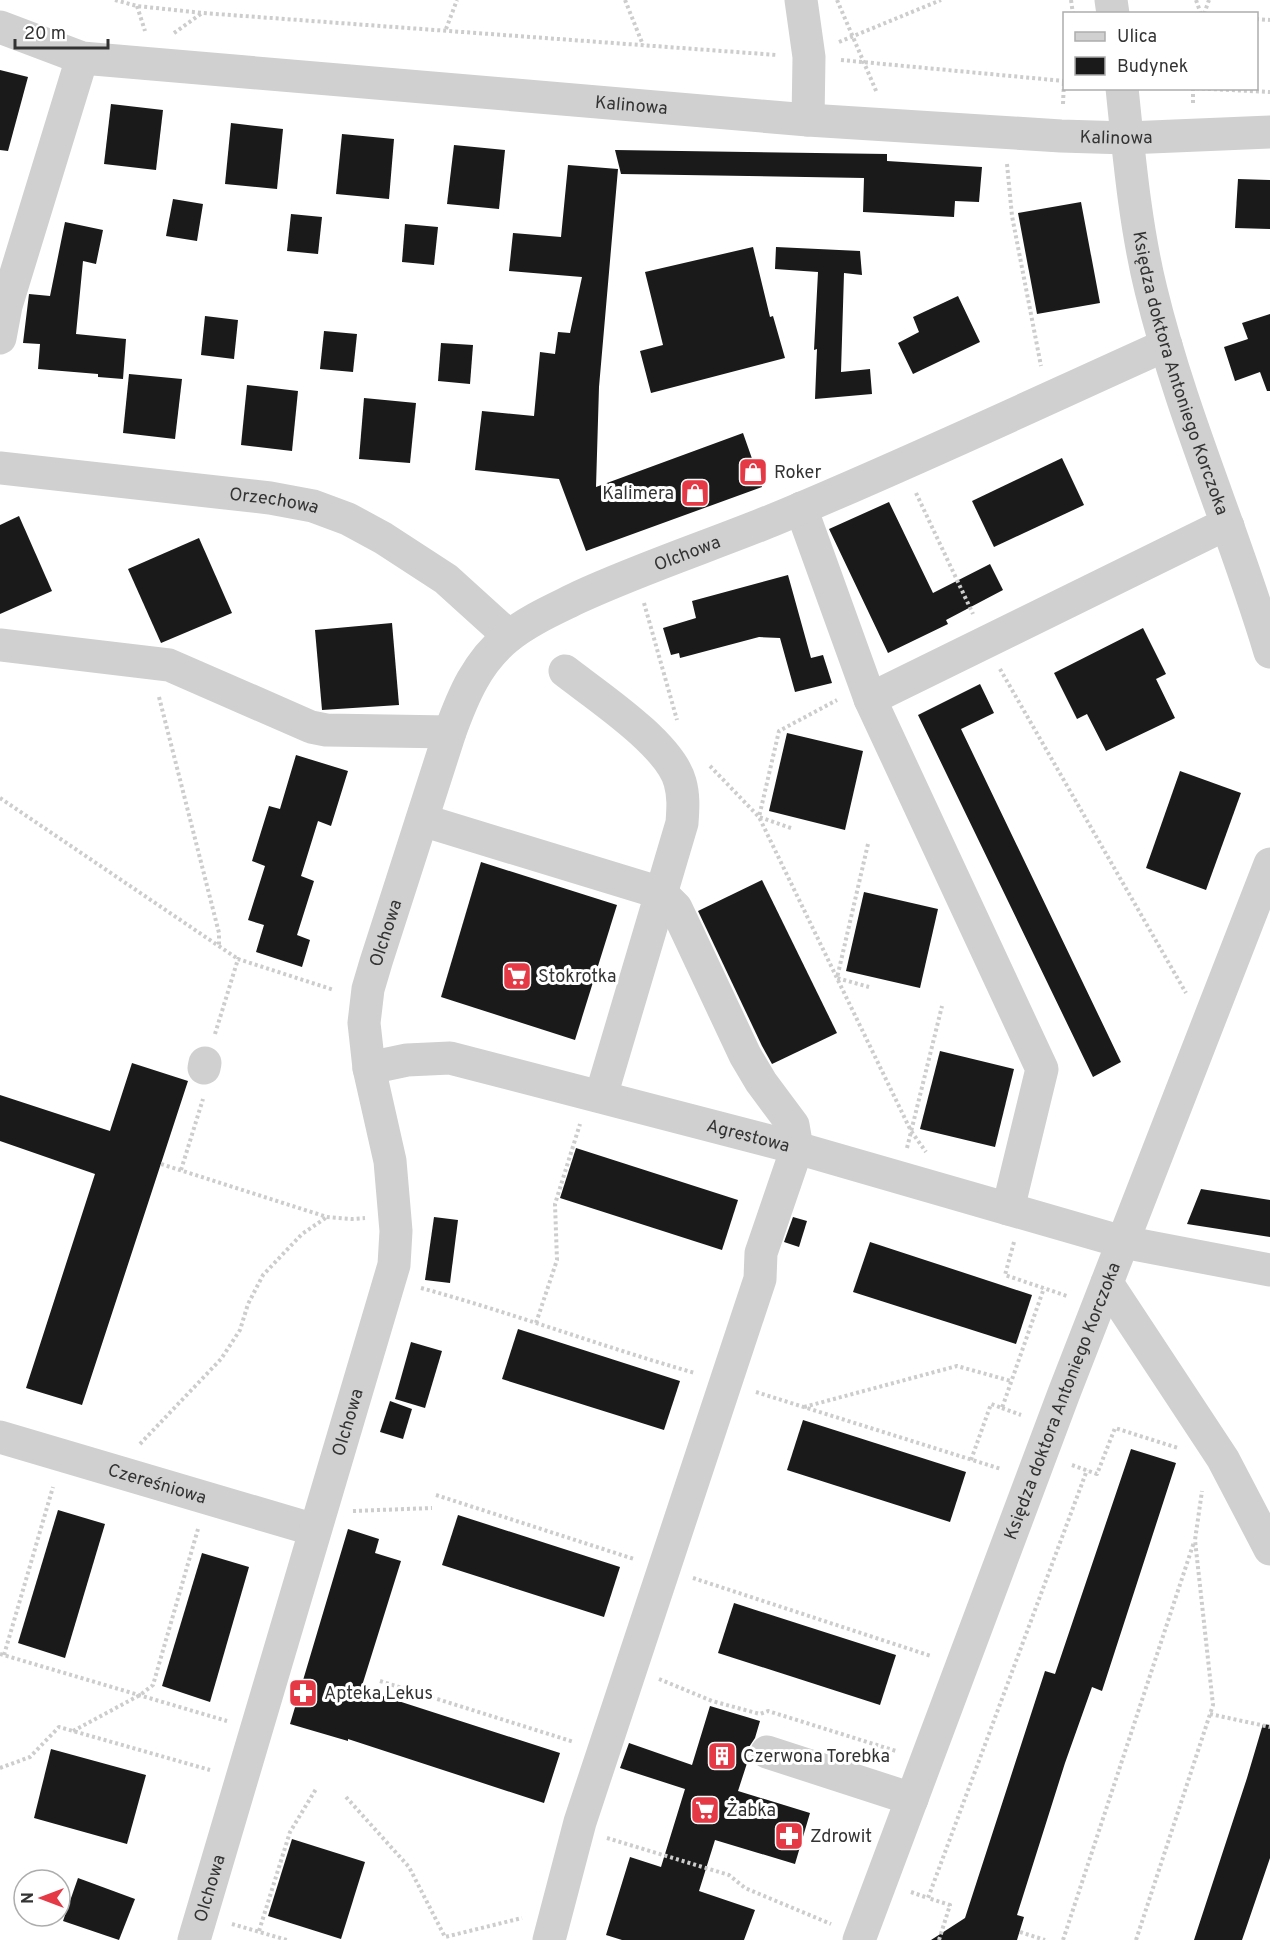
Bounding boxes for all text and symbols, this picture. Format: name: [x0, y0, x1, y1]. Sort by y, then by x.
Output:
scale bar: [15, 12, 108, 50]
legend: [1063, 12, 1258, 90]
text: 20 m: [24, 23, 66, 46]
text: Ulica: [1117, 26, 1157, 49]
text: Budynek: [1117, 56, 1188, 79]
street label: Kalinowa: [594, 92, 668, 121]
street label: Kalinowa: [1079, 127, 1153, 151]
street label: Księdza doktora Antoniego Korczoka: [1126, 230, 1233, 518]
shop icon: Roker: [737, 456, 769, 488]
place label: Roker: [774, 462, 821, 485]
shop icon: Kalimera: [679, 477, 711, 509]
place label: Kalimera: [602, 483, 674, 506]
street label: Orzechowa: [228, 484, 322, 520]
street label: Olchowa: [651, 532, 724, 578]
street label: Olchowa: [365, 897, 408, 970]
supermarket icon: Stokrotka: [501, 960, 533, 992]
place label: Stokrotka: [538, 966, 616, 989]
street label: Agrestowa: [704, 1115, 792, 1159]
street label: Księdza doktora Antoniego Korczoka: [1000, 1259, 1127, 1544]
street label: Olchowa: [328, 1386, 370, 1459]
street label: Czereśniowa: [105, 1459, 209, 1510]
pharmacy icon: Apteka Lekus: [287, 1677, 319, 1709]
place label: Apteka Lekus: [324, 1683, 433, 1706]
building icon: Czerwona Torebka: [706, 1740, 738, 1772]
place label: Czerwona Torebka: [743, 1746, 890, 1769]
supermarket icon: Żabka: [689, 1794, 721, 1826]
place label: Żabka: [726, 1798, 776, 1823]
pharmacy icon: Zdrowit: [773, 1820, 805, 1852]
place label: Zdrowit: [810, 1826, 872, 1849]
street label: Olchowa: [190, 1852, 232, 1925]
north arrow: [12, 1868, 72, 1928]
text: N: [19, 1892, 39, 1904]

